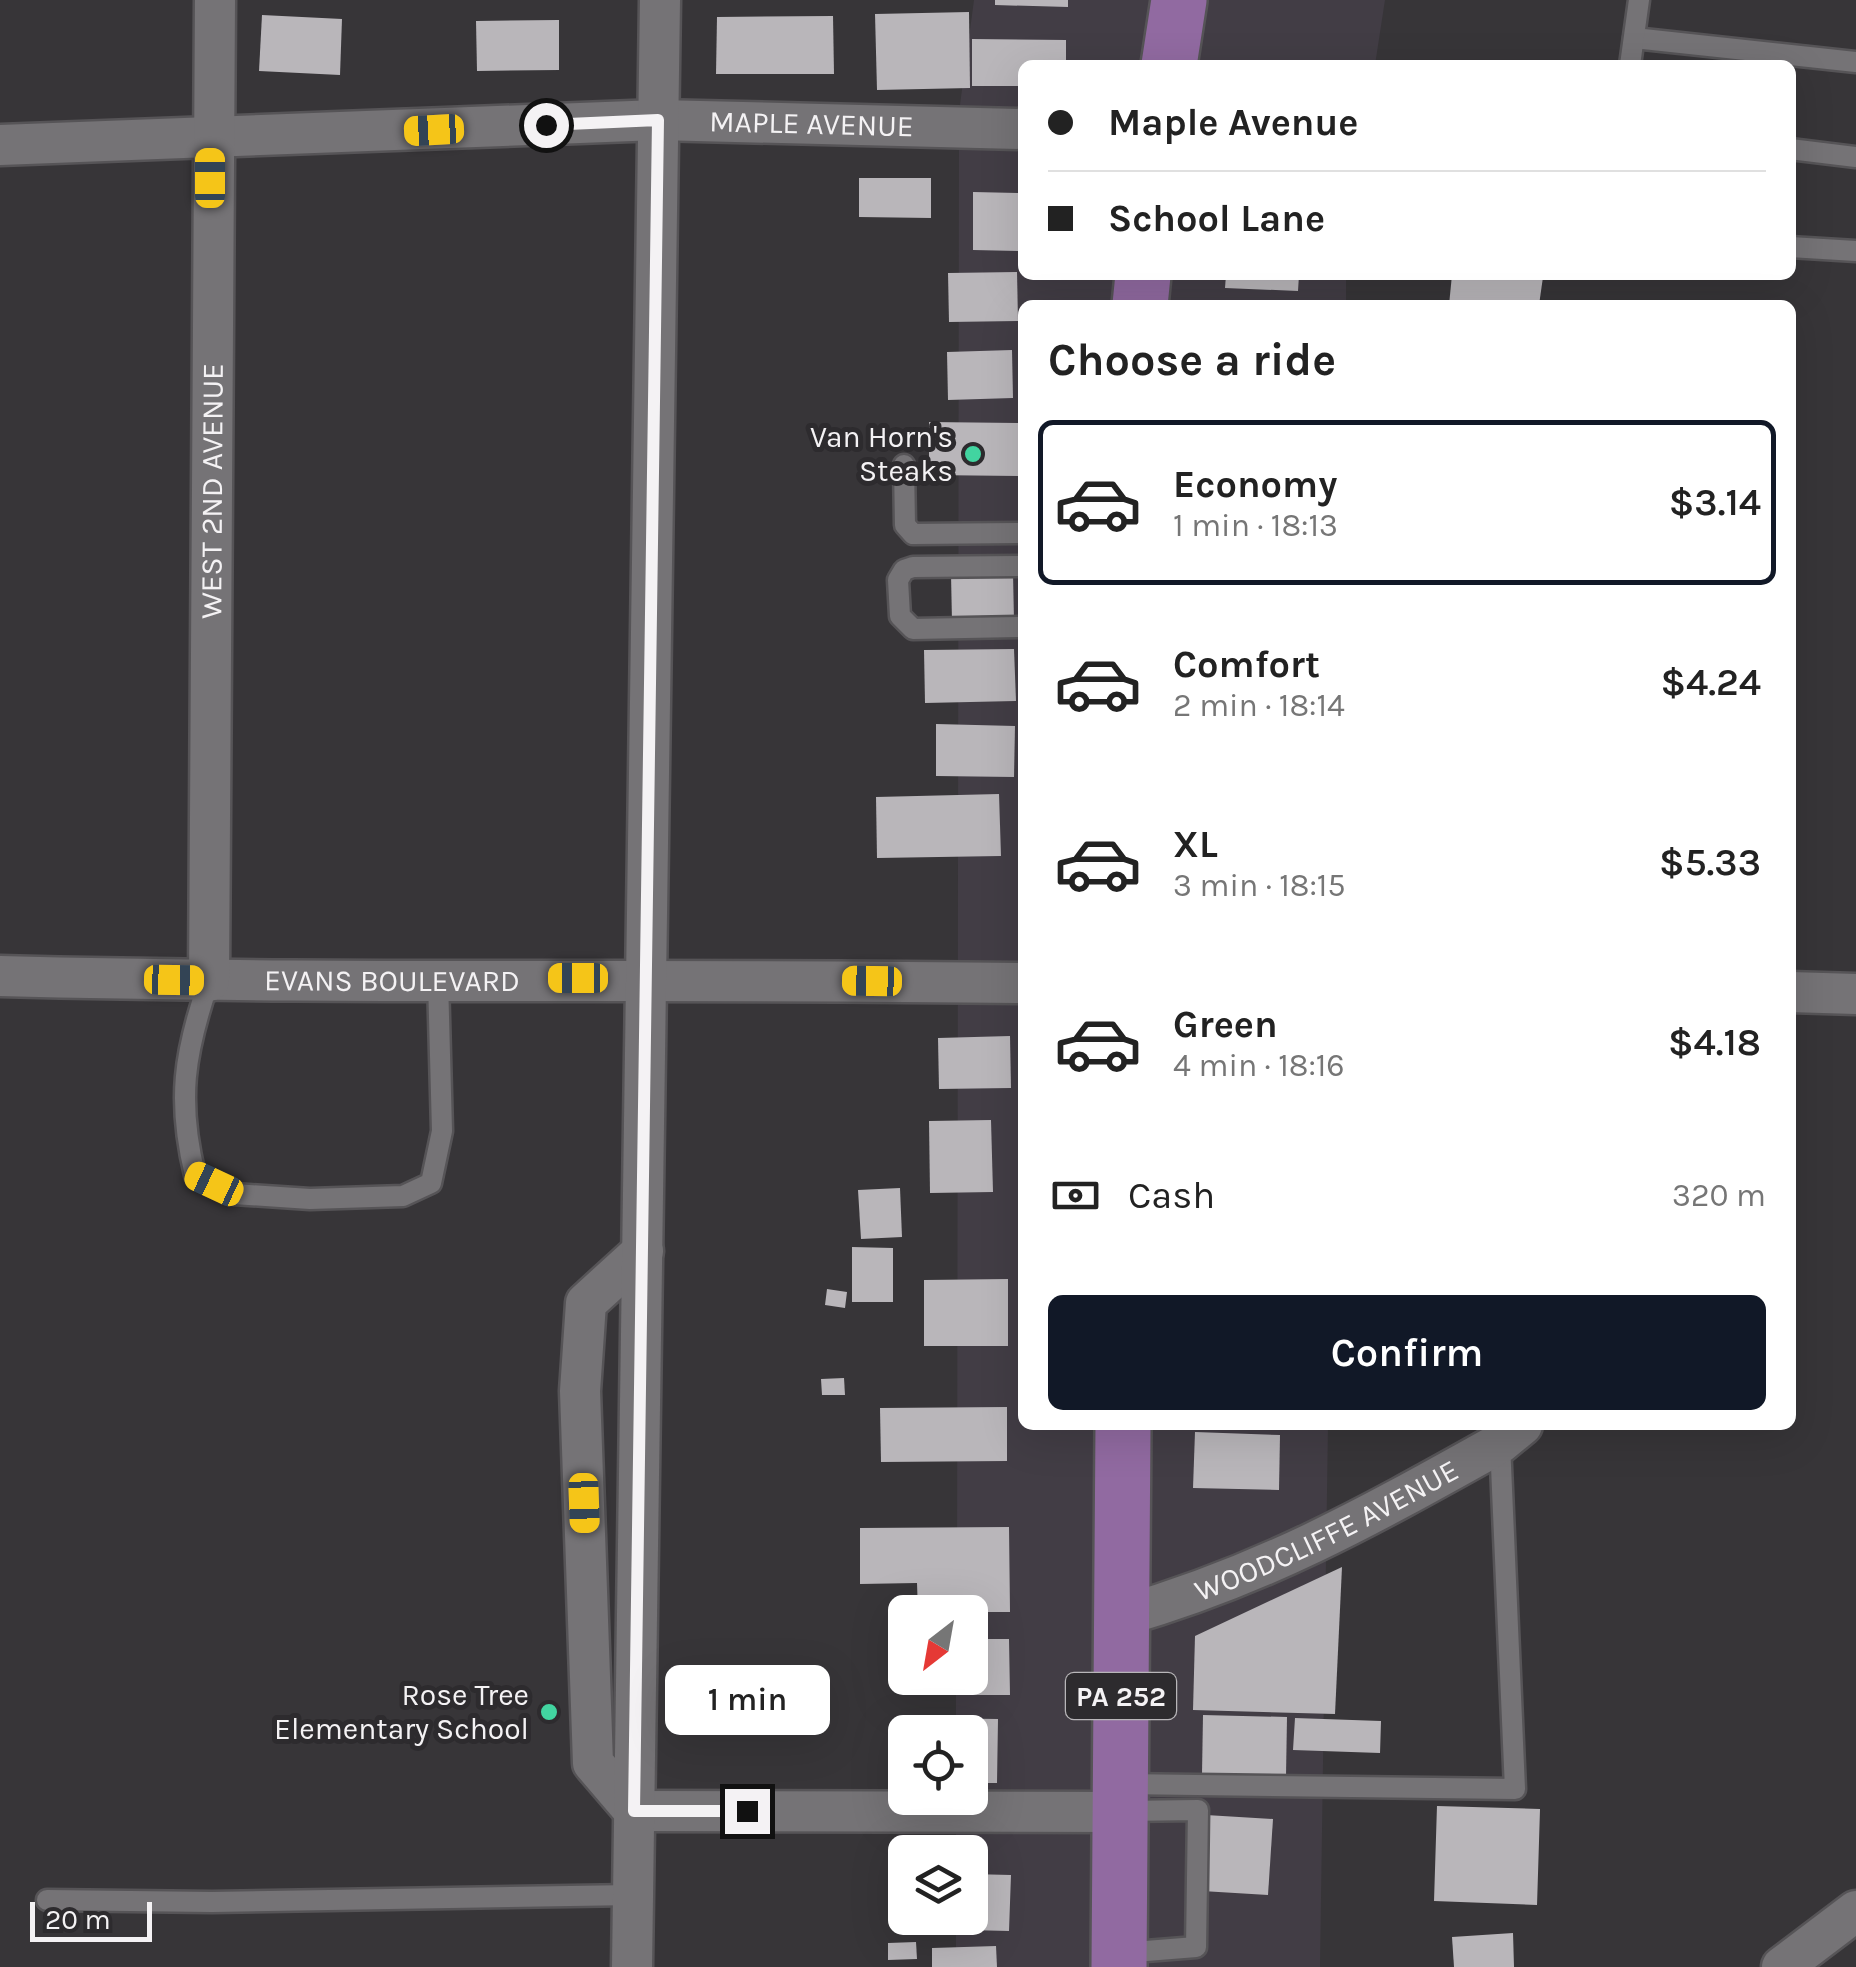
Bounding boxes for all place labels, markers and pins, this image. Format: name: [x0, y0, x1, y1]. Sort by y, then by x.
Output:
place label: Van Horn's Steaks: [810, 419, 953, 489]
marker: Van Horn's Steaks: [962, 443, 984, 465]
place label: Rose Tree Elementary School: [274, 1677, 529, 1747]
marker: Rose Tree Elementary School: [538, 1701, 560, 1723]

